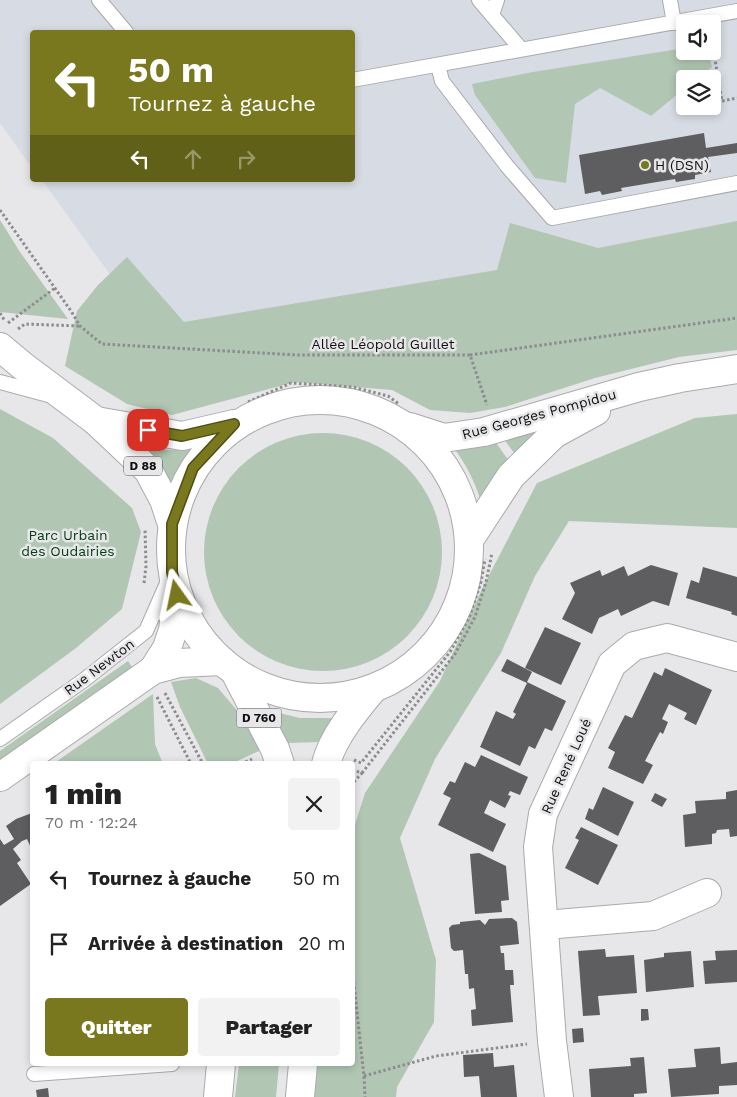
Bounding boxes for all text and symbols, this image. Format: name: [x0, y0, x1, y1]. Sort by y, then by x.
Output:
map controls: [676, 15, 721, 115]
button: sound: [676, 15, 721, 60]
text: 50 m: [128, 49, 214, 91]
icon: left: [45, 50, 110, 115]
button: layers: [676, 70, 721, 115]
text: Tournez à gauche: [128, 91, 316, 116]
icon: left: [126, 145, 154, 173]
icon: ahead: [179, 145, 207, 173]
icon: right: [232, 145, 260, 173]
place label: H (DSN): [655, 157, 709, 173]
marker: H (DSN): [639, 159, 651, 171]
street label: Allée Léopold Guillet: [311, 336, 455, 352]
street label: Rue Georges Pompidou: [460, 386, 618, 442]
pin: [127, 409, 169, 451]
icon: arrive: [134, 416, 162, 444]
road number: D 88: [124, 456, 162, 476]
park label: Parc Urbain des Oudairies: [21, 527, 115, 559]
position arrow: [150, 568, 202, 620]
street label: Rue Newton: [61, 636, 137, 698]
road number: D 760: [236, 708, 282, 728]
street label: Rue René Loué: [538, 716, 594, 816]
text: 1 min: [45, 776, 122, 811]
button: close: [288, 778, 340, 830]
text: 70 m · 12:24: [45, 813, 137, 832]
icon: left: [45, 865, 73, 893]
text: Tournez à gauche: [88, 867, 251, 890]
text: 50 m: [293, 867, 340, 890]
icon: arrive: [45, 930, 73, 958]
text: Arrivée à destination: [88, 932, 283, 955]
text: 20 m: [298, 932, 346, 955]
button: Quitter: [45, 998, 188, 1056]
button: Partager: [198, 998, 340, 1056]

